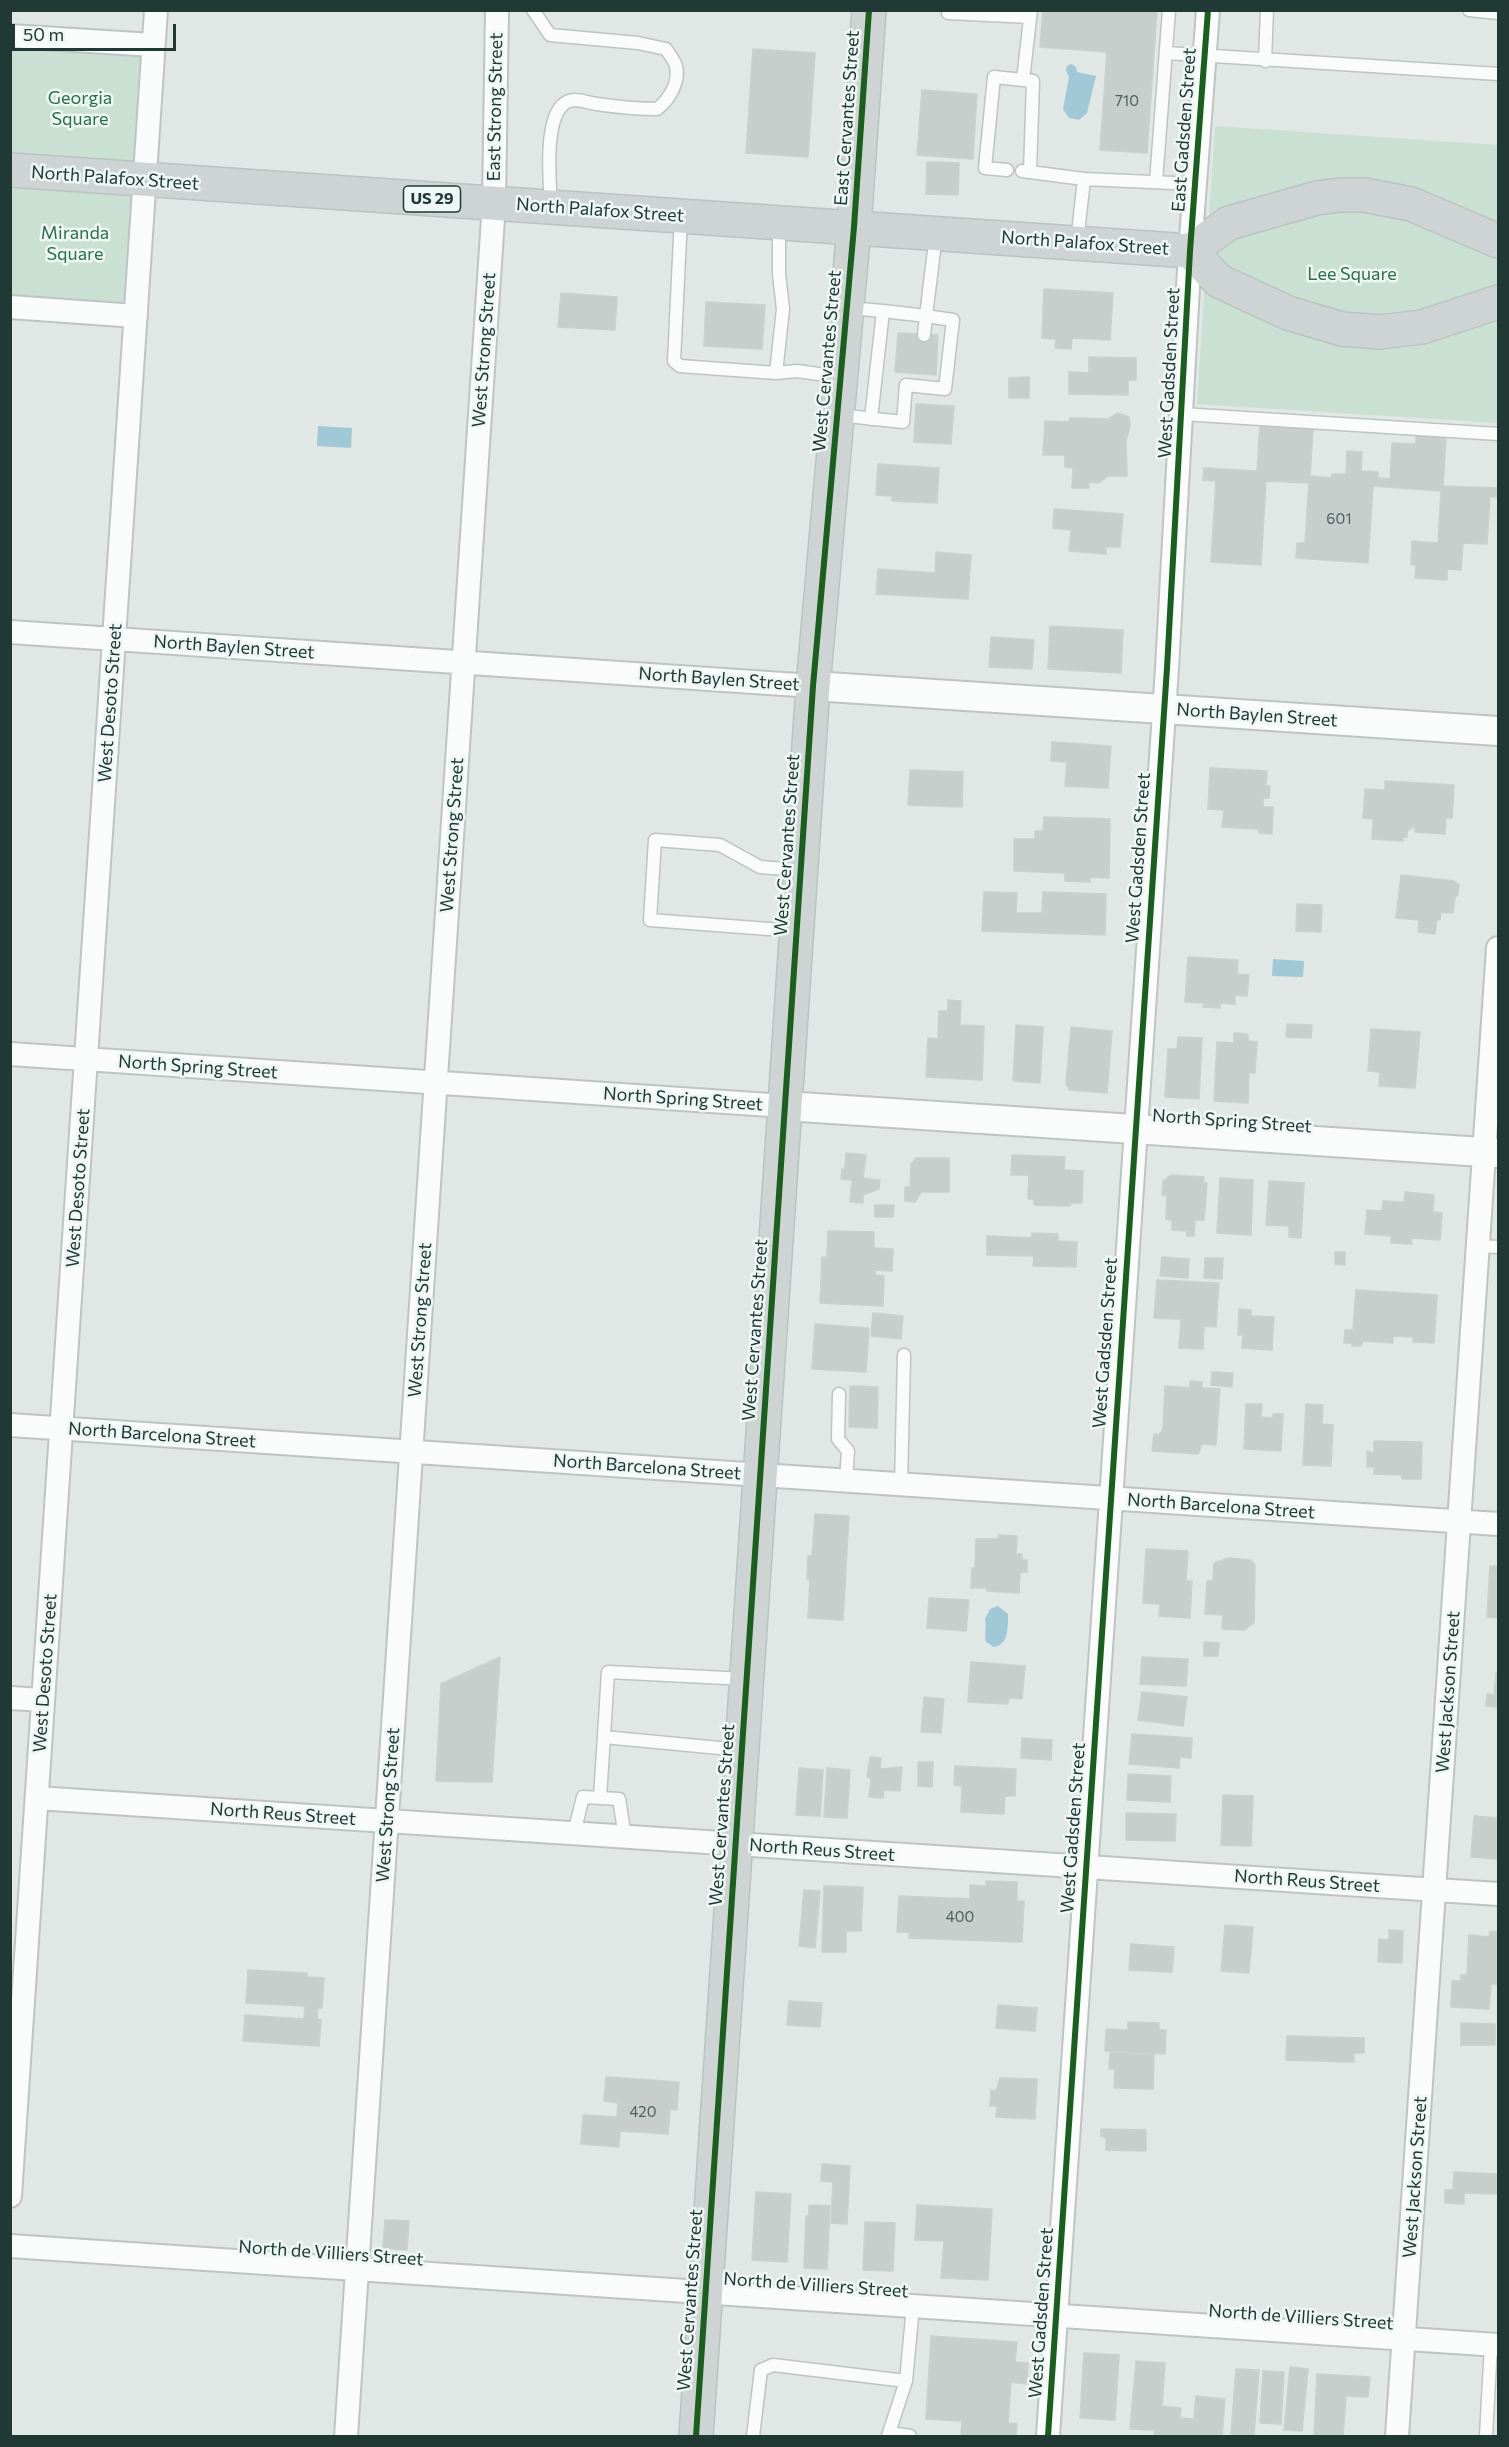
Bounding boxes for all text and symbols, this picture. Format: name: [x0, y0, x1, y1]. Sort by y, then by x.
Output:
scale bar: [15, 12, 178, 50]
text: 50 m: [23, 23, 64, 45]
street label: East Cervantes Street: [830, 29, 864, 207]
street label: East Strong Street: [483, 32, 507, 182]
street label: East Gadsden Street: [1167, 47, 1201, 213]
park label: Georgia Square: [48, 87, 112, 130]
house number: 710: [1115, 92, 1139, 110]
street label: North Palafox Street: [30, 161, 200, 195]
road number: US 29: [404, 186, 460, 212]
street label: North Palafox Street: [515, 193, 685, 227]
park label: Miranda Square: [41, 222, 109, 264]
street label: North Palafox Street: [1000, 226, 1170, 260]
park label: Lee Square: [1307, 263, 1397, 285]
street label: West Cervantes Street: [808, 269, 846, 453]
street label: West Strong Street: [468, 272, 500, 428]
street label: West Gadsden Street: [1154, 287, 1184, 459]
house number: 601: [1326, 510, 1352, 528]
street label: West Desoto Street: [94, 623, 126, 783]
street label: North Baylen Street: [153, 631, 315, 663]
street label: North Baylen Street: [638, 663, 800, 695]
street label: North Baylen Street: [1176, 699, 1338, 731]
street label: West Cervantes Street: [770, 753, 804, 937]
street label: West Strong Street: [436, 757, 468, 913]
street label: West Gadsden Street: [1121, 772, 1155, 944]
street label: North Spring Street: [117, 1051, 279, 1083]
street label: North Spring Street: [602, 1083, 764, 1115]
street label: North Spring Street: [1151, 1105, 1313, 1137]
street label: West Desoto Street: [62, 1108, 94, 1268]
street label: West Cervantes Street: [738, 1238, 772, 1422]
street label: West Strong Street: [404, 1242, 436, 1398]
street label: West Gadsden Street: [1088, 1257, 1122, 1429]
street label: North Barcelona Street: [67, 1418, 257, 1452]
street label: North Barcelona Street: [552, 1450, 742, 1484]
street label: North Barcelona Street: [1126, 1489, 1316, 1523]
street label: West Desoto Street: [29, 1593, 61, 1753]
street label: West Jackson Street: [1432, 1610, 1464, 1774]
street label: West Cervantes Street: [705, 1723, 739, 1907]
street label: West Strong Street: [372, 1727, 404, 1883]
street label: West Gadsden Street: [1056, 1742, 1090, 1914]
street label: North Reus Street: [209, 1798, 357, 1830]
street label: North Reus Street: [748, 1834, 896, 1866]
street label: North Reus Street: [1233, 1865, 1381, 1897]
house number: 400: [946, 1908, 974, 1926]
street label: West Jackson Street: [1399, 2095, 1431, 2259]
house number: 420: [630, 2103, 656, 2121]
street label: West Cervantes Street: [673, 2208, 707, 2392]
street label: West Gadsden Street: [1024, 2227, 1058, 2399]
street label: North de Villiers Street: [238, 2236, 424, 2270]
street label: North de Villiers Street: [723, 2268, 909, 2302]
street label: North de Villiers Street: [1208, 2300, 1394, 2334]

